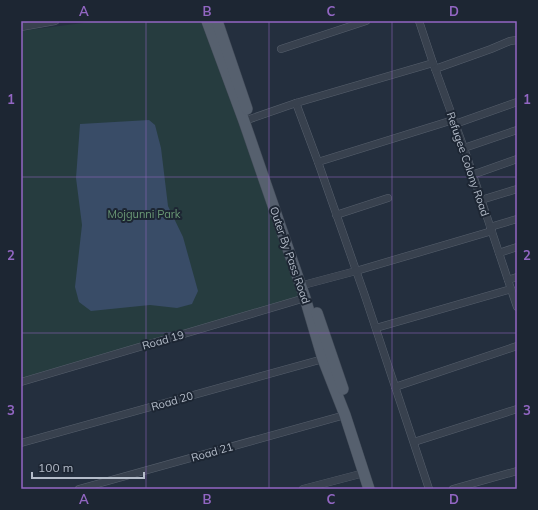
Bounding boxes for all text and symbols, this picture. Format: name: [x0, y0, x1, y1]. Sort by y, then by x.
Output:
text: A: [79, 3, 89, 19]
text: B: [203, 3, 212, 19]
text: C: [327, 3, 336, 19]
text: D: [449, 3, 459, 19]
text: 1: [7, 91, 15, 107]
text: 1: [523, 91, 531, 107]
street label: Refugee Colony Road: [444, 110, 492, 218]
street label: Outer By Pass Road: [267, 205, 313, 305]
park label: Mojgunni Park: [108, 207, 181, 221]
text: 2: [7, 247, 15, 263]
text: 2: [523, 247, 531, 263]
street label: Road 19: [140, 327, 186, 353]
street label: Road 20: [149, 388, 195, 414]
text: 3: [7, 402, 15, 418]
text: 3: [523, 402, 531, 418]
street label: Road 21: [189, 439, 235, 465]
scale bar: [32, 454, 144, 480]
text: 100 m: [38, 460, 73, 475]
text: A: [79, 491, 89, 507]
text: B: [203, 491, 212, 507]
text: C: [327, 491, 336, 507]
text: D: [449, 491, 459, 507]

